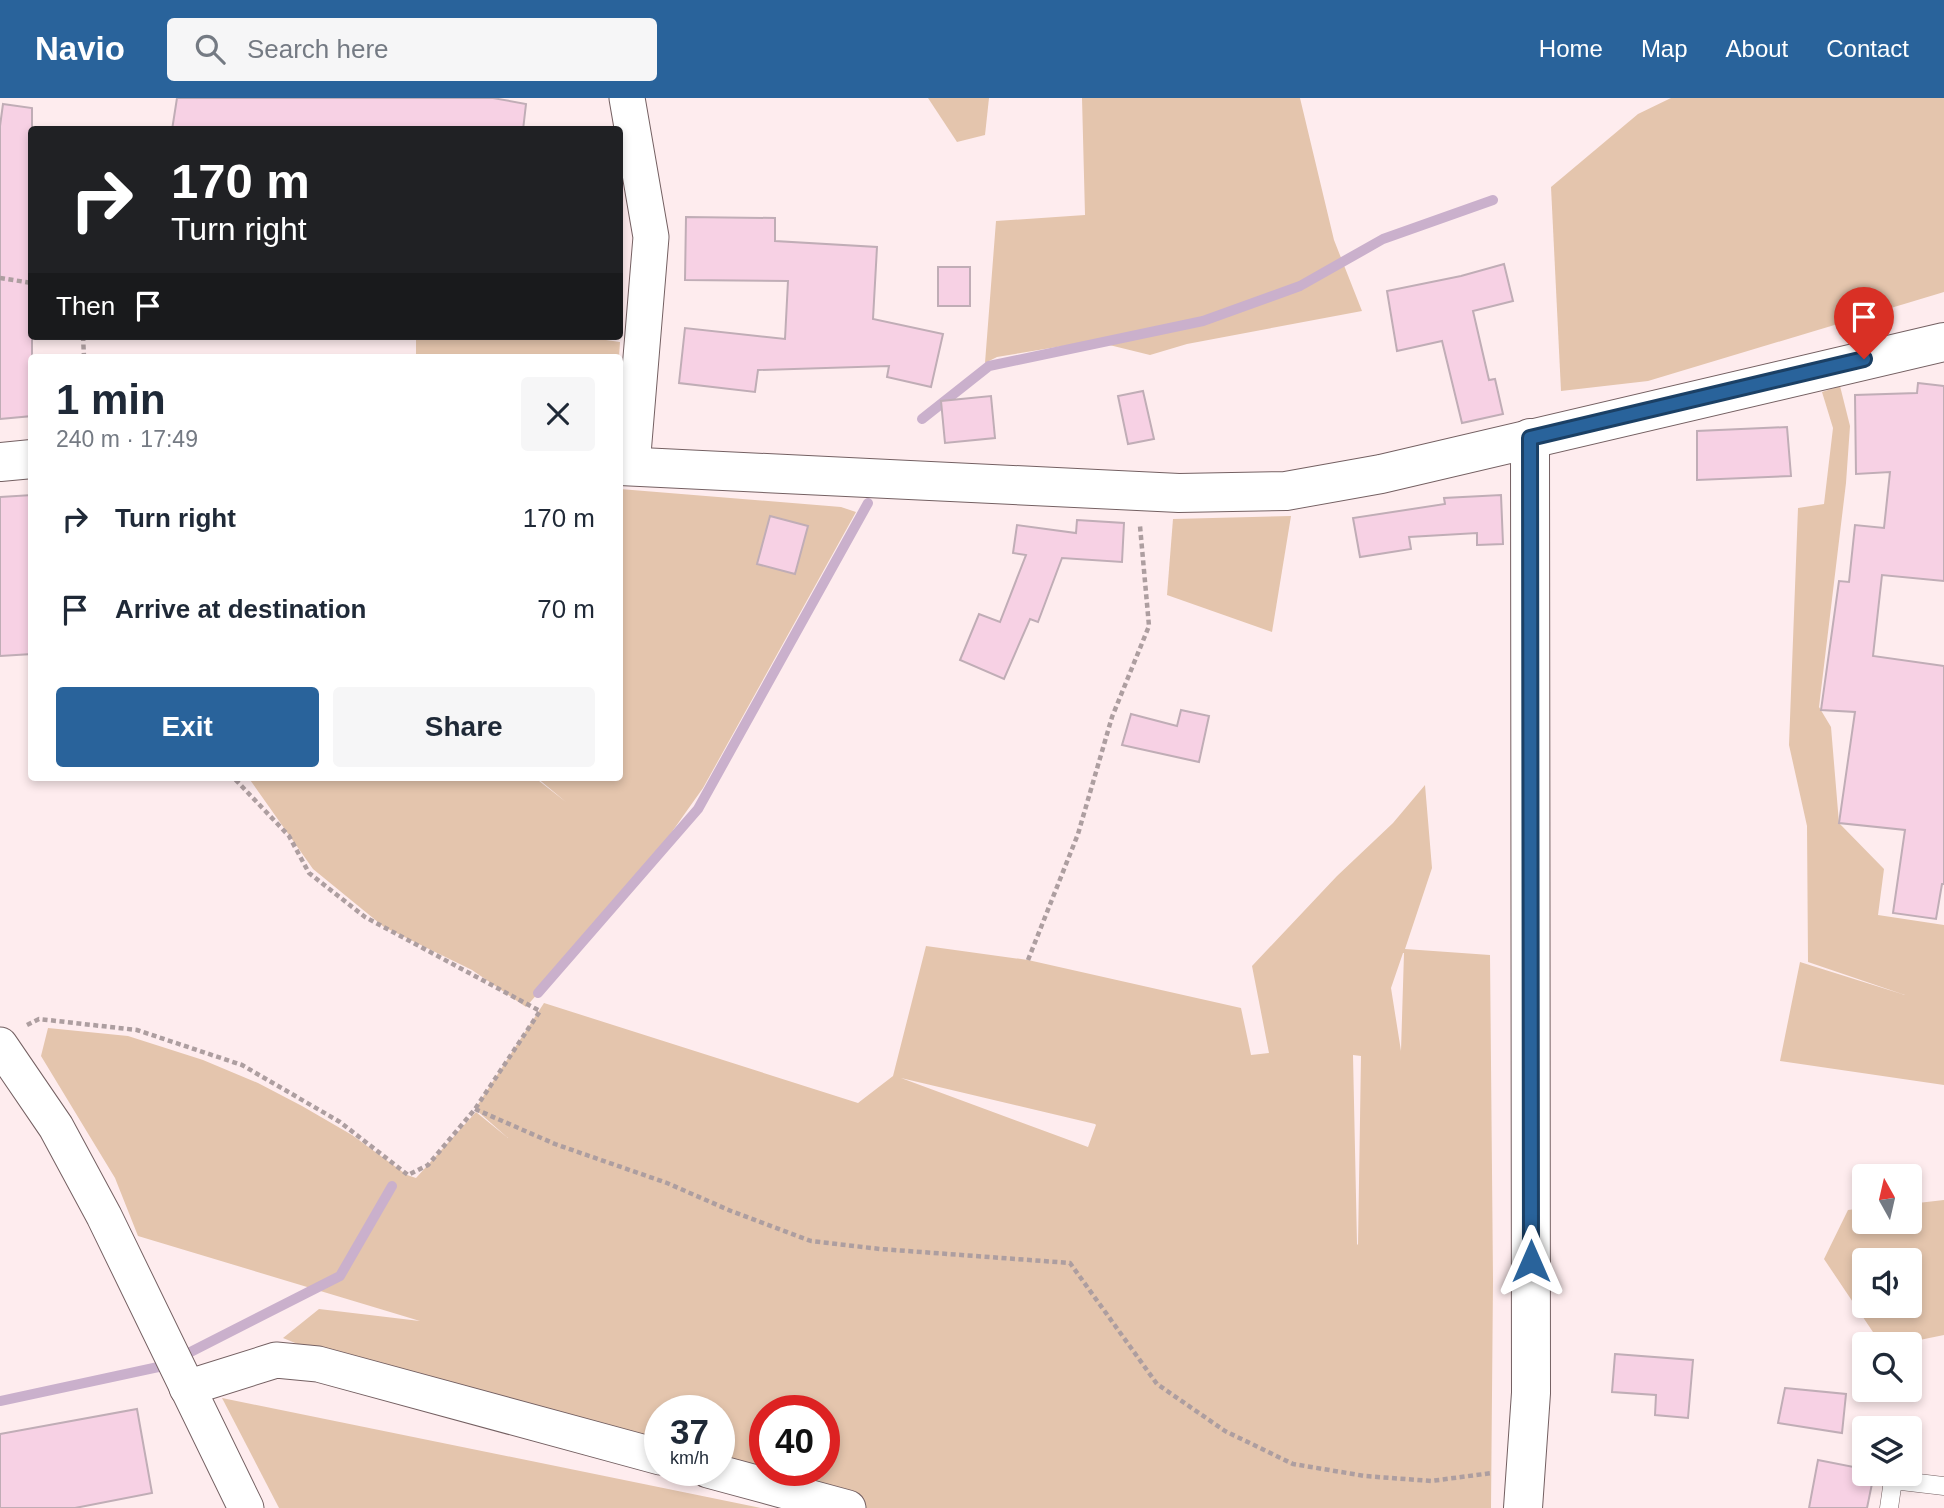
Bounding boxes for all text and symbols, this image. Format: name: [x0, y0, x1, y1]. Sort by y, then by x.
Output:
search box: [167, 18, 657, 81]
text: Navio: [35, 30, 125, 67]
icon: search: [191, 30, 229, 68]
text: Search here: [247, 34, 389, 64]
text: Home: [1539, 35, 1603, 62]
text: Map: [1641, 35, 1688, 62]
text: About: [1726, 35, 1788, 62]
text: Contact: [1826, 35, 1909, 62]
icon: right: [56, 154, 147, 245]
text: 170 m: [171, 154, 310, 208]
text: Turn right: [171, 211, 307, 247]
icon: arrive: [129, 287, 167, 325]
pin: [1834, 287, 1894, 359]
text: Then: [56, 291, 115, 321]
icon: arrive: [1845, 298, 1883, 336]
text: 1 min: [56, 376, 166, 423]
button: close: [521, 377, 595, 451]
text: 240 m · 17:49: [56, 426, 198, 452]
icon: right: [56, 500, 94, 538]
text: Turn right: [115, 503, 236, 533]
text: 170 m: [523, 503, 595, 533]
icon: arrive: [56, 591, 94, 629]
text: Arrive at destination: [115, 594, 366, 624]
text: 70 m: [537, 594, 595, 624]
button: Exit: [56, 687, 319, 767]
button: Share: [333, 687, 595, 767]
north arrow: [1852, 1164, 1922, 1234]
map controls: [1852, 1164, 1922, 1486]
position arrow: [1494, 1224, 1568, 1298]
button: sound: [1852, 1248, 1922, 1318]
button: search: [1852, 1332, 1922, 1402]
speed limit sign: 40: [749, 1395, 840, 1486]
text: 37: [670, 1412, 709, 1451]
button: layers: [1852, 1416, 1922, 1486]
text: km/h: [670, 1448, 709, 1468]

